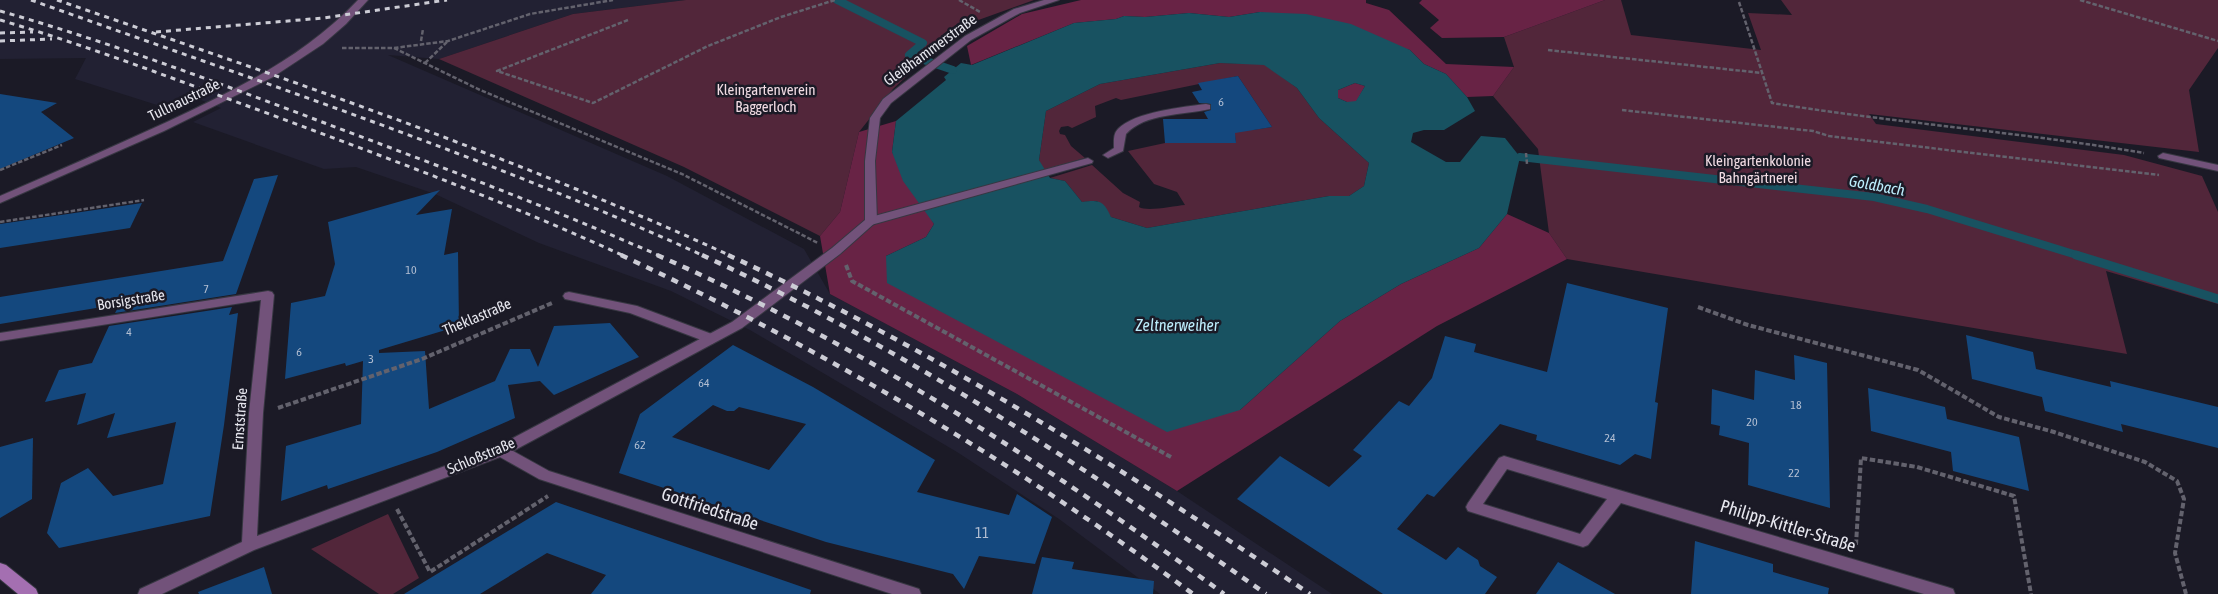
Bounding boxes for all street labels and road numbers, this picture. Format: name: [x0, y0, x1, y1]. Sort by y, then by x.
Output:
street label: Gleißhammerstraße: [880, 10, 980, 89]
street label: Tullnaustraße: [145, 75, 222, 124]
street label: Borsigstraße: [96, 286, 166, 313]
street label: Theklastraße: [440, 294, 514, 339]
street label: Ernststraße: [229, 387, 250, 451]
street label: Schloßstraße: [445, 434, 517, 477]
street label: Gottfriedstraße: [659, 483, 761, 534]
street label: Philipp-Kittler-Straße: [1718, 495, 1859, 556]

